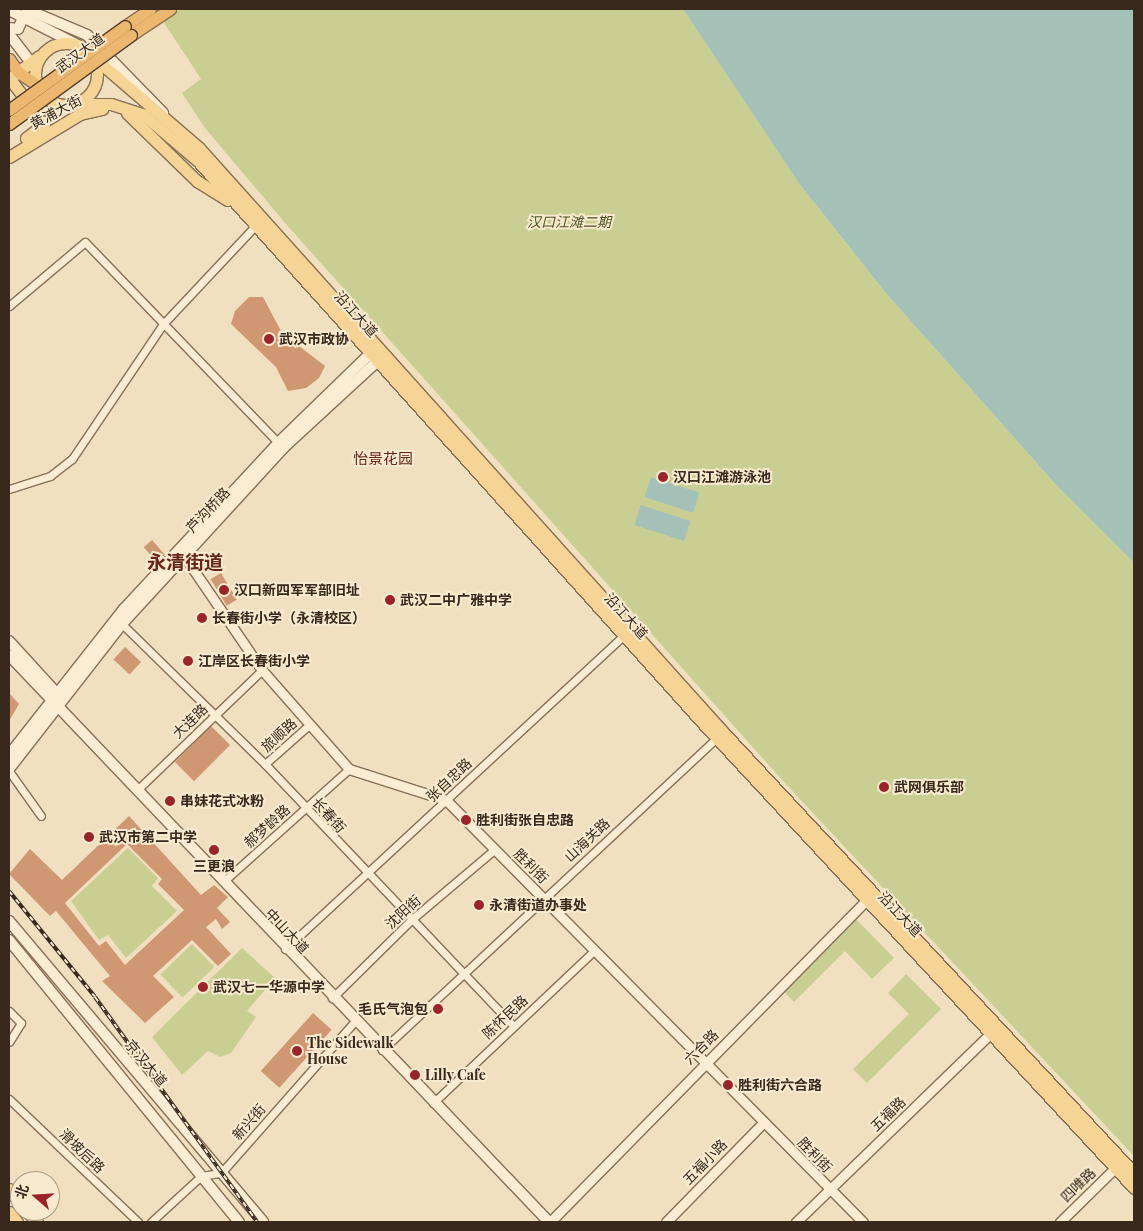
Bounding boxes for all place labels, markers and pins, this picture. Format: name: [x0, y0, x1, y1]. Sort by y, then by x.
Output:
place label: 武汉市政协: [279, 331, 349, 347]
marker: 武汉市政协: [263, 333, 275, 345]
place label: 汉口江滩游泳池: [673, 469, 771, 485]
marker: 汉口江滩游泳池: [657, 471, 669, 483]
place label: 汉口新四军军部旧址: [234, 582, 360, 598]
marker: 汉口新四军军部旧址: [218, 584, 230, 596]
place label: 武汉二中广雅中学: [400, 592, 512, 608]
marker: 武汉二中广雅中学: [384, 594, 396, 606]
place label: 长春街小学（永清校区）: [212, 610, 366, 626]
marker: 长春街小学（永清校区）: [196, 612, 208, 624]
place label: 江岸区长春街小学: [198, 653, 310, 669]
marker: 江岸区长春街小学: [182, 655, 194, 667]
place label: 武网俱乐部: [894, 779, 964, 795]
marker: 武网俱乐部: [878, 781, 890, 793]
place label: 串妹花式冰粉: [180, 793, 264, 809]
marker: 串妹花式冰粉: [164, 795, 176, 807]
place label: 胜利街张自忠路: [476, 812, 574, 828]
marker: 胜利街张自忠路: [460, 814, 472, 826]
place label: 武汉市第二中学: [99, 829, 197, 845]
marker: 武汉市第二中学: [83, 831, 95, 843]
marker: 三更浪: [208, 844, 220, 856]
place label: 三更浪: [193, 858, 235, 874]
place label: 永清街道办事处: [489, 897, 587, 913]
marker: 永清街道办事处: [473, 899, 485, 911]
place label: 武汉七一华源中学: [213, 979, 325, 995]
marker: 武汉七一华源中学: [197, 981, 209, 993]
place label: 毛氏气泡包: [358, 1001, 428, 1017]
marker: 毛氏气泡包: [432, 1003, 444, 1015]
place label: The Sidewalk House: [307, 1035, 394, 1068]
marker: The Sidewalk House: [291, 1045, 303, 1057]
place label: Lilly Cafe: [425, 1067, 486, 1083]
marker: Lilly Cafe: [409, 1069, 421, 1081]
place label: 胜利街六合路: [738, 1077, 822, 1093]
marker: 胜利街六合路: [722, 1079, 734, 1091]

